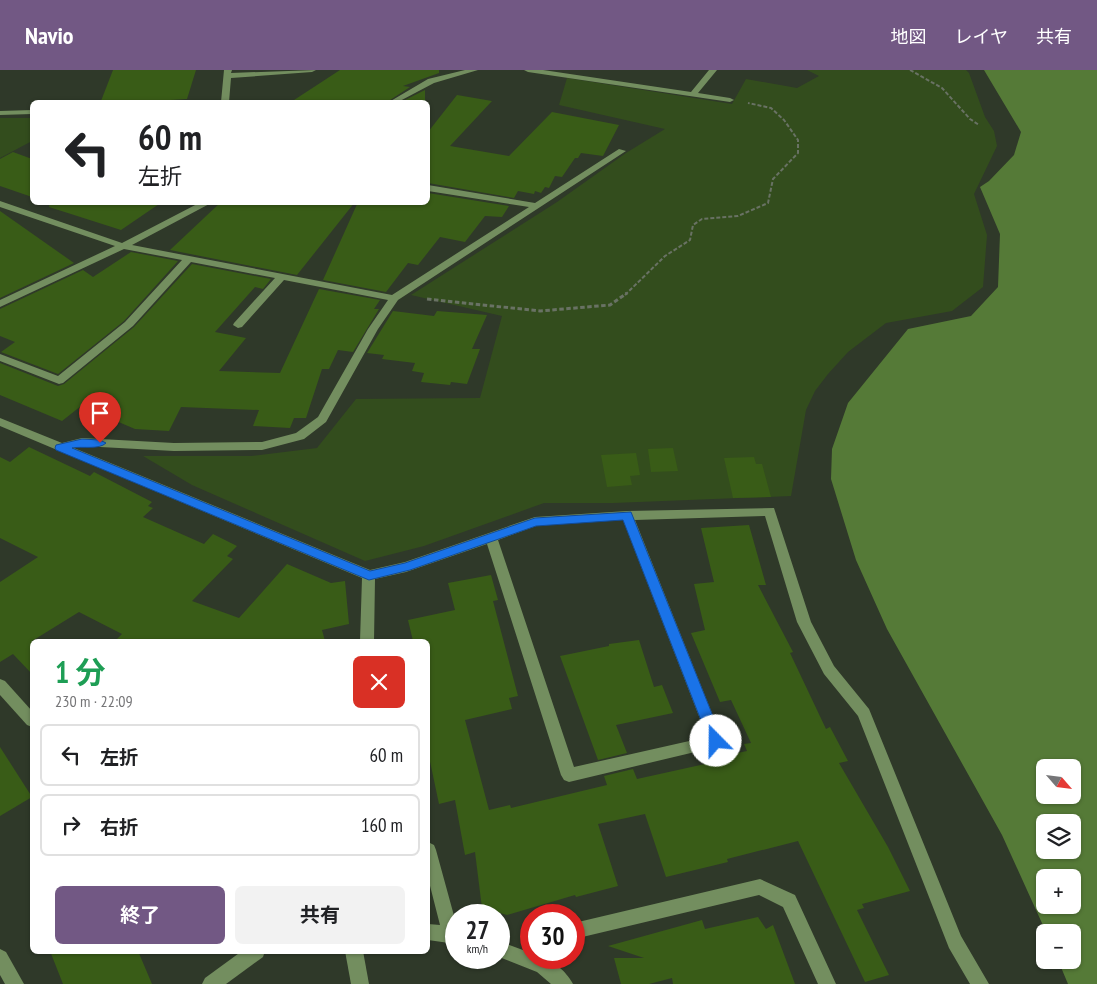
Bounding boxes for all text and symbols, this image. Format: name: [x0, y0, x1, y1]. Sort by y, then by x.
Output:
text: Navio: [25, 20, 74, 51]
text: 地図: [891, 25, 927, 48]
text: レイヤ: [955, 25, 1008, 48]
text: 共有: [1036, 25, 1072, 48]
text: 60 m: [138, 114, 202, 160]
icon: left: [55, 120, 120, 185]
text: 左折: [138, 162, 182, 190]
pin: [79, 392, 121, 443]
icon: arrive: [86, 399, 114, 427]
text: 1 分: [55, 652, 106, 691]
button: close: [353, 656, 405, 708]
text: 230 m · 22:09: [55, 691, 133, 711]
position arrow: [689, 714, 741, 766]
icon: left: [57, 741, 85, 769]
text: 60 m: [370, 743, 403, 767]
text: 左折: [100, 745, 138, 769]
north arrow: [1036, 759, 1081, 804]
map controls: [1036, 759, 1081, 969]
icon: right: [57, 811, 85, 839]
text: 160 m: [361, 813, 403, 837]
button: layers: [1036, 814, 1081, 859]
text: 右折: [100, 815, 138, 839]
button: +: [1036, 869, 1081, 914]
button: 終了: [55, 886, 225, 944]
button: 共有: [235, 886, 405, 944]
speed limit sign: 30: [520, 904, 585, 969]
text: 27: [466, 914, 489, 946]
button: −: [1036, 924, 1081, 969]
text: km/h: [467, 941, 488, 956]

